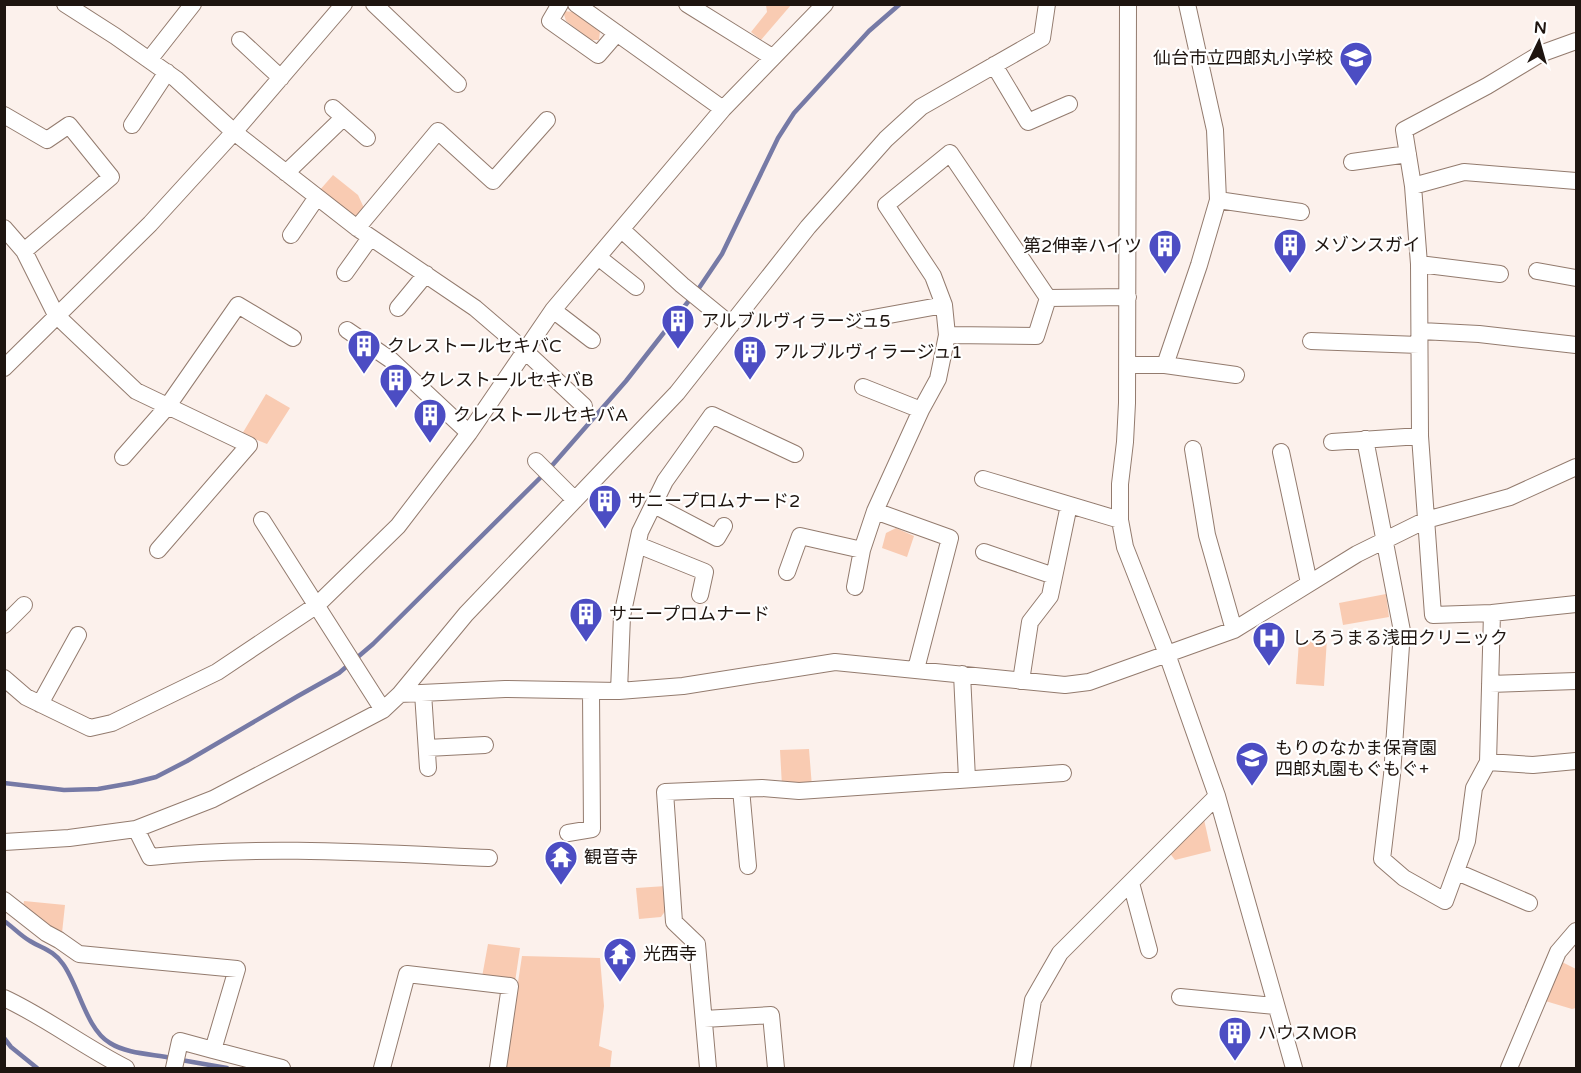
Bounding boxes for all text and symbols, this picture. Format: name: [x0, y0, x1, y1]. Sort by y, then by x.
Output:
north arrow: [1509, 12, 1569, 72]
text: N: [1533, 18, 1547, 39]
school or university icon: 仙台市立四郎丸小学校: [1338, 40, 1374, 87]
place label: 仙台市立四郎丸小学校: [1153, 47, 1333, 69]
building icon: メゾンスガイ: [1272, 227, 1308, 274]
building icon: 第2伸幸ハイツ: [1147, 228, 1183, 275]
place label: メゾンスガイ: [1313, 234, 1421, 256]
place label: 第2伸幸ハイツ: [1023, 235, 1142, 257]
building icon: アルブルヴィラージュ5: [660, 303, 696, 350]
place label: アルブルヴィラージュ5: [701, 310, 891, 332]
building icon: クレストールセキバC: [346, 328, 382, 375]
building icon: アルブルヴィラージュ1: [732, 334, 768, 381]
place label: クレストールセキバC: [387, 335, 562, 357]
place label: アルブルヴィラージュ1: [773, 341, 963, 363]
building icon: クレストールセキバB: [378, 362, 414, 409]
place label: クレストールセキバB: [419, 369, 593, 391]
building icon: クレストールセキバA: [412, 397, 448, 444]
place label: クレストールセキバA: [453, 404, 628, 426]
building icon: サニープロムナード2: [587, 483, 623, 530]
place label: サニープロムナード2: [628, 490, 800, 512]
building icon: サニープロムナード: [568, 596, 604, 643]
place label: サニープロムナード: [609, 603, 770, 625]
hospital icon: しろうまる浅田クリニック: [1251, 620, 1287, 667]
place label: しろうまる浅田クリニック: [1292, 627, 1508, 649]
place label: もりのなかま保育園 四郎丸園もぐもぐ+: [1275, 737, 1437, 780]
school or university icon: もりのなかま保育園 四郎丸園もぐもぐ+: [1234, 740, 1270, 787]
temple icon: 観音寺: [543, 839, 579, 886]
place label: 観音寺: [584, 846, 638, 868]
temple icon: 光西寺: [602, 936, 638, 983]
place label: 光西寺: [643, 943, 697, 965]
building icon: ハウスMOR: [1217, 1015, 1253, 1062]
place label: ハウスMOR: [1258, 1022, 1357, 1044]

